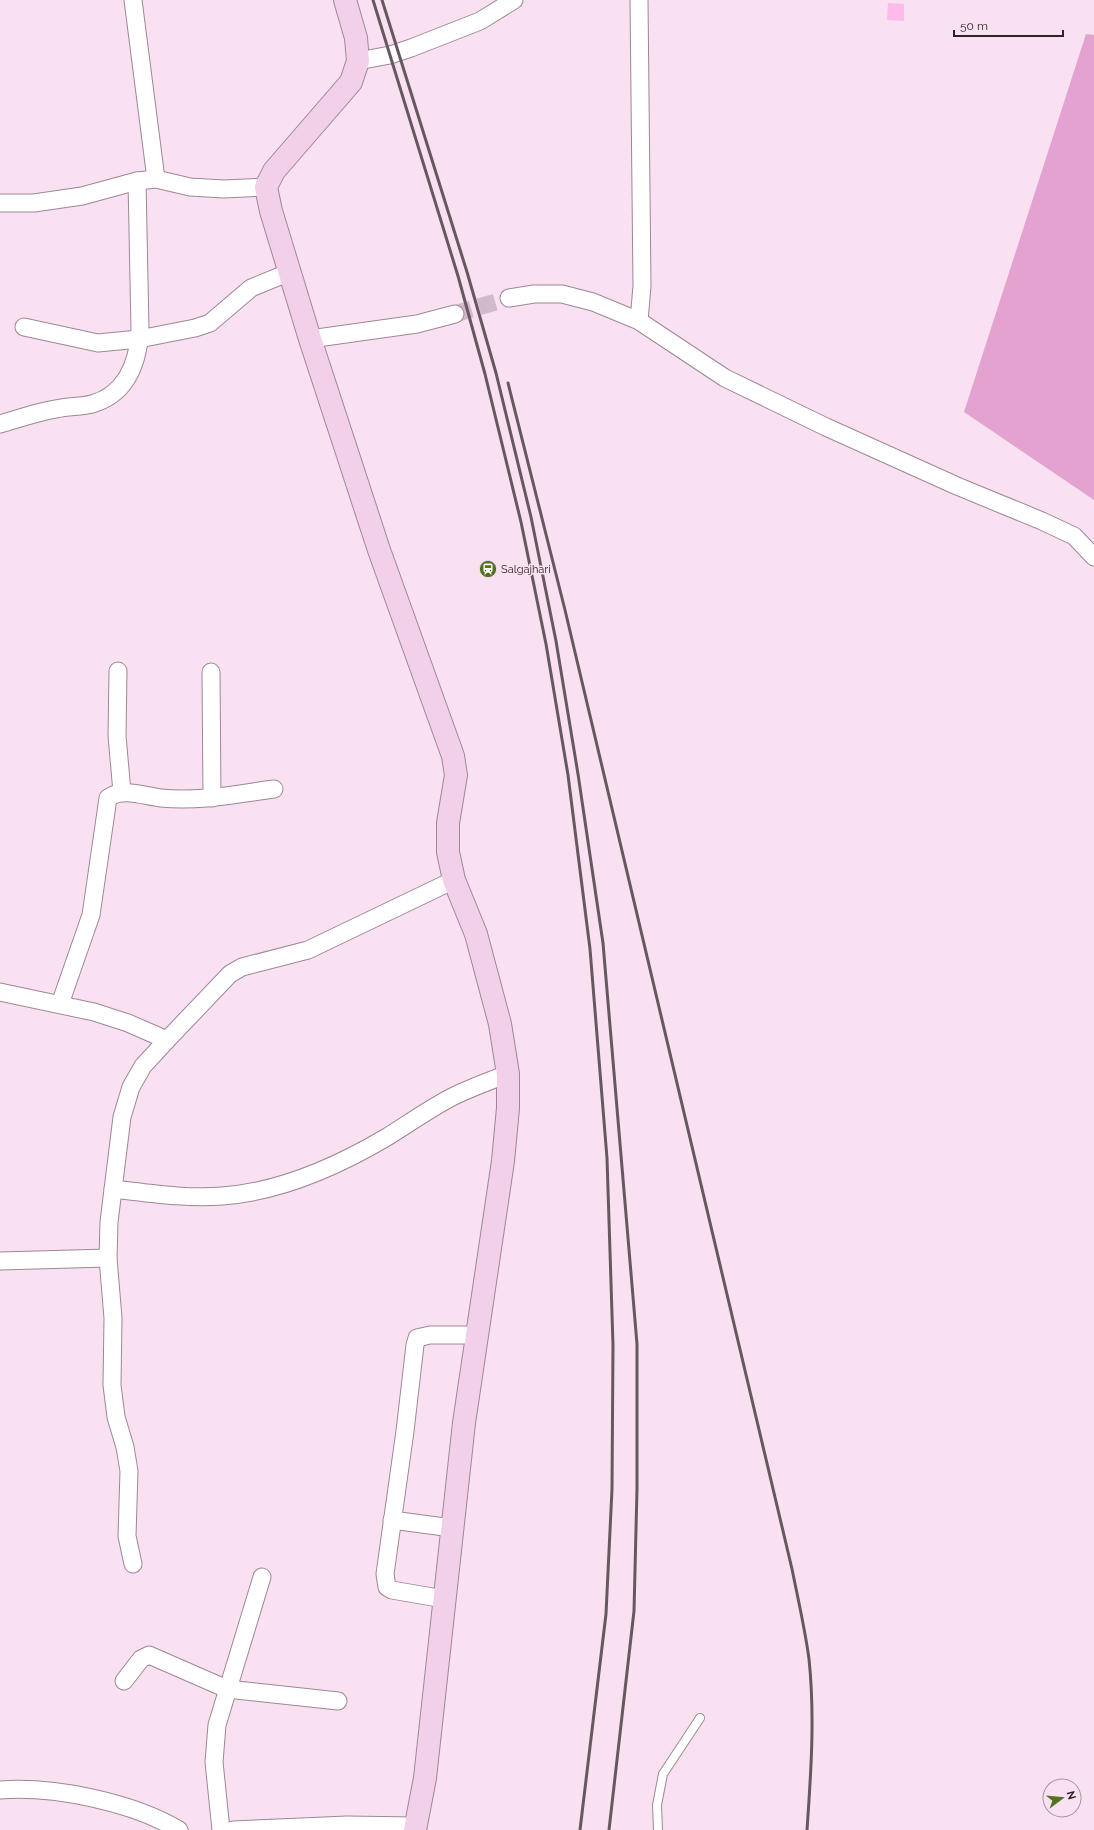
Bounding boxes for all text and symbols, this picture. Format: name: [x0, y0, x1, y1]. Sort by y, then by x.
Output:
scale bar: [954, 12, 1063, 38]
text: 50 m: [960, 19, 988, 33]
station icon: Salgajhari: [478, 559, 498, 579]
place label: Salgajhari: [501, 563, 551, 576]
north arrow: [1042, 1778, 1082, 1818]
text: N: [1064, 1790, 1079, 1801]

